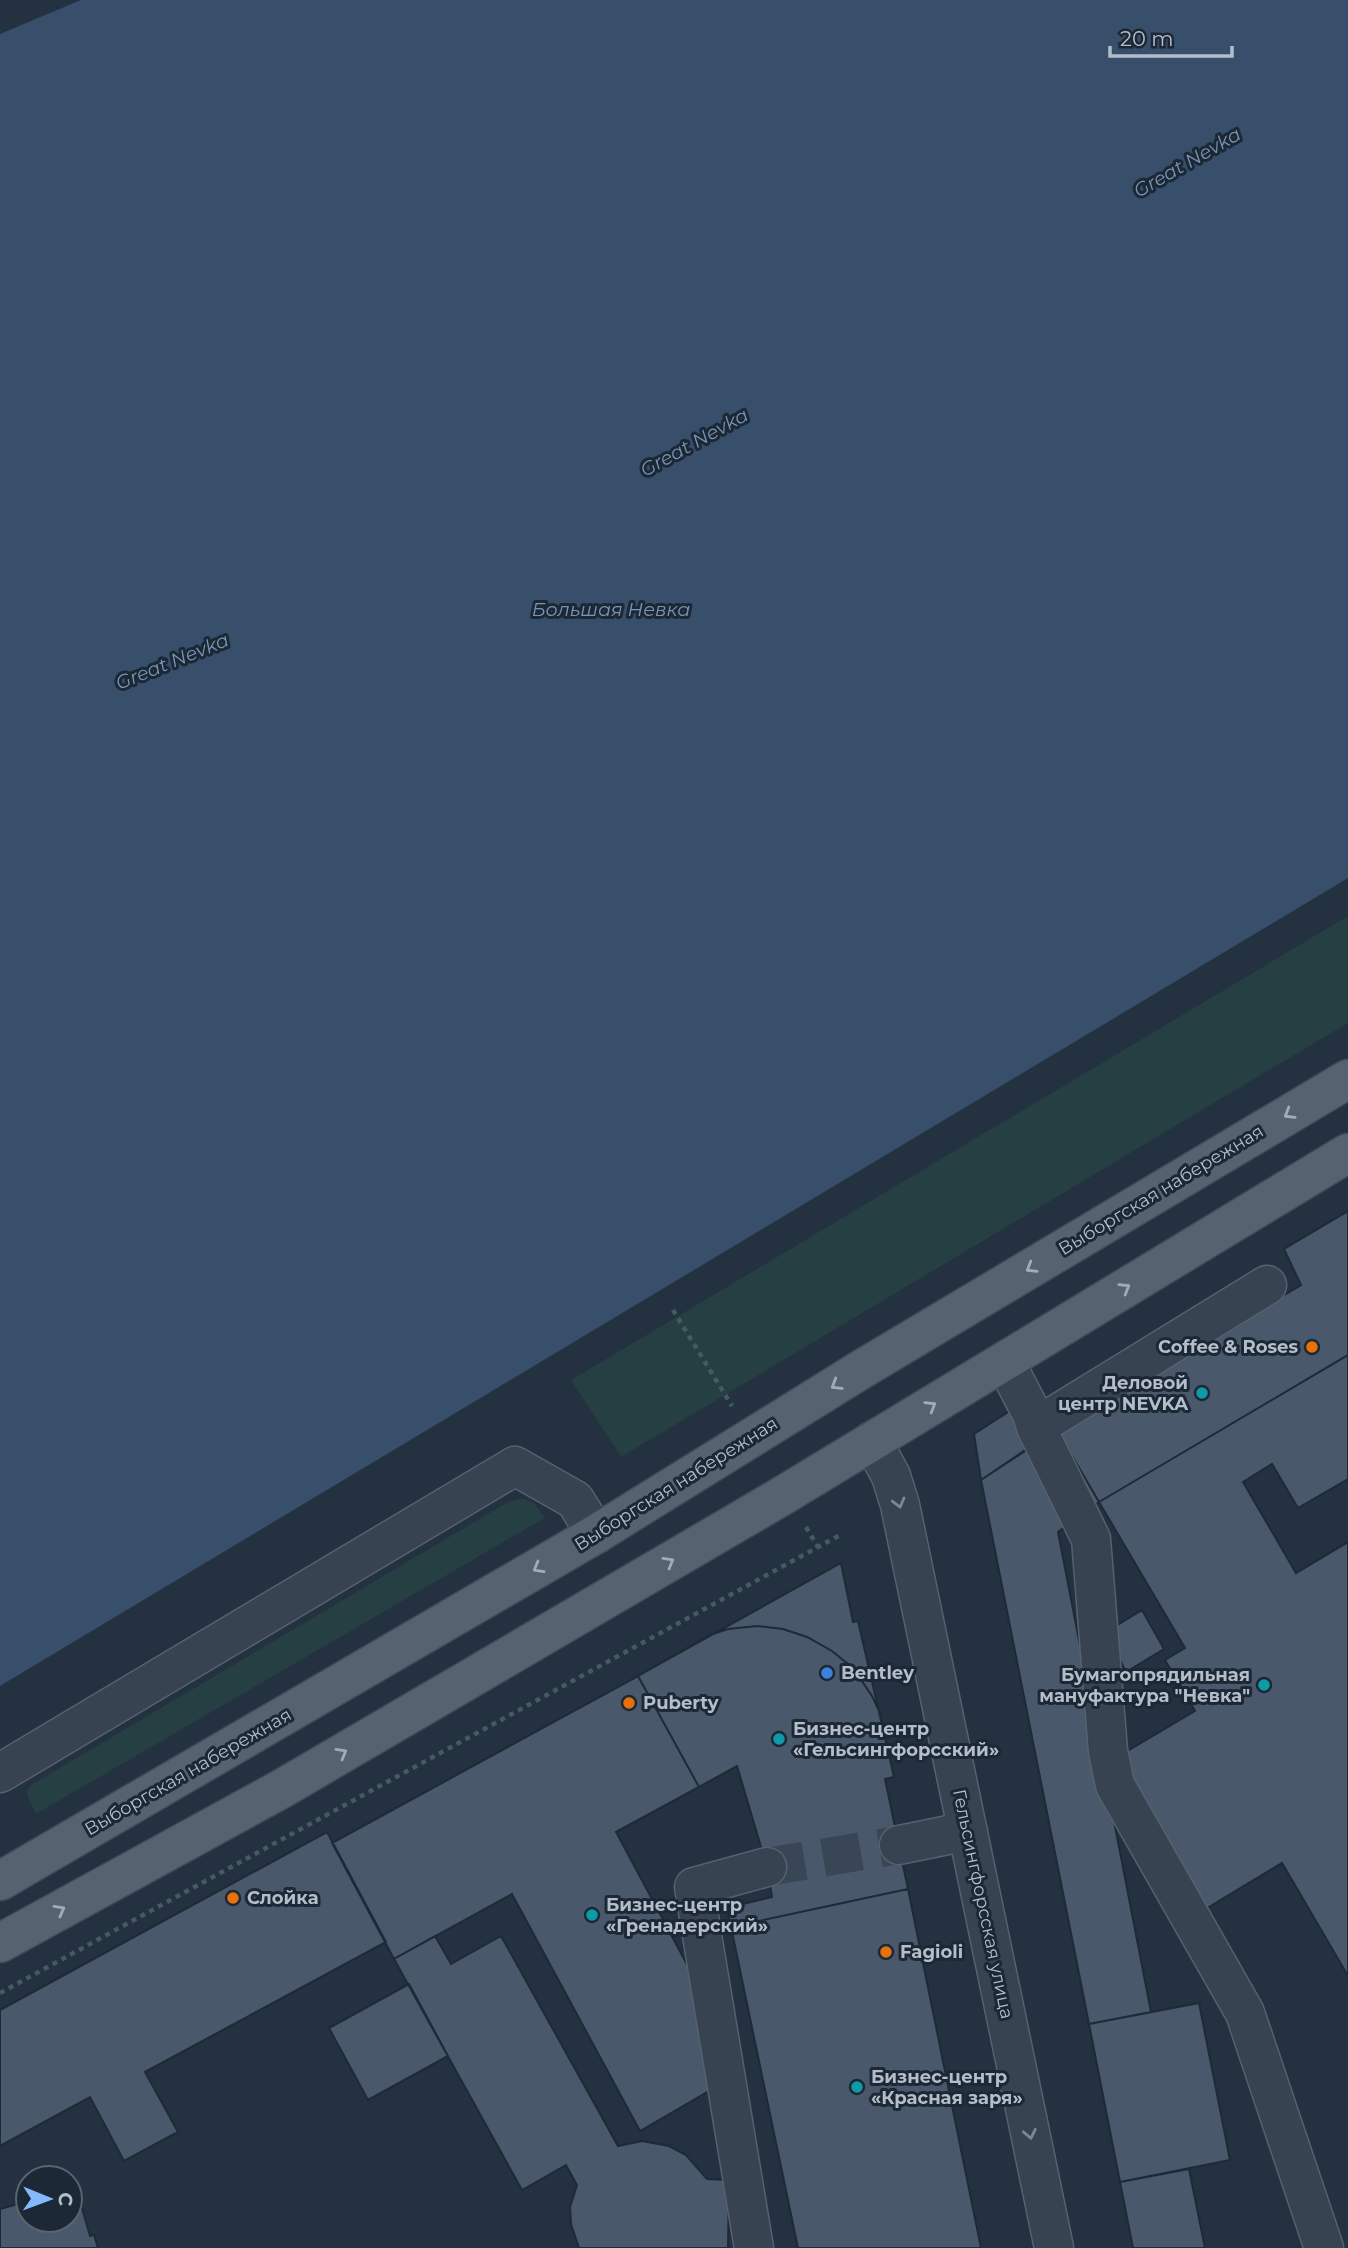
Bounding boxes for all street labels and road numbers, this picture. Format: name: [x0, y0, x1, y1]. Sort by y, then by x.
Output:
street label: Выборгская набережная: [1055, 1120, 1267, 1260]
street label: Выборгская набережная: [570, 1412, 782, 1556]
street label: Выборгская набережная: [81, 1704, 295, 1840]
street label: Гельсингфорсская улица: [948, 1787, 1018, 2021]

